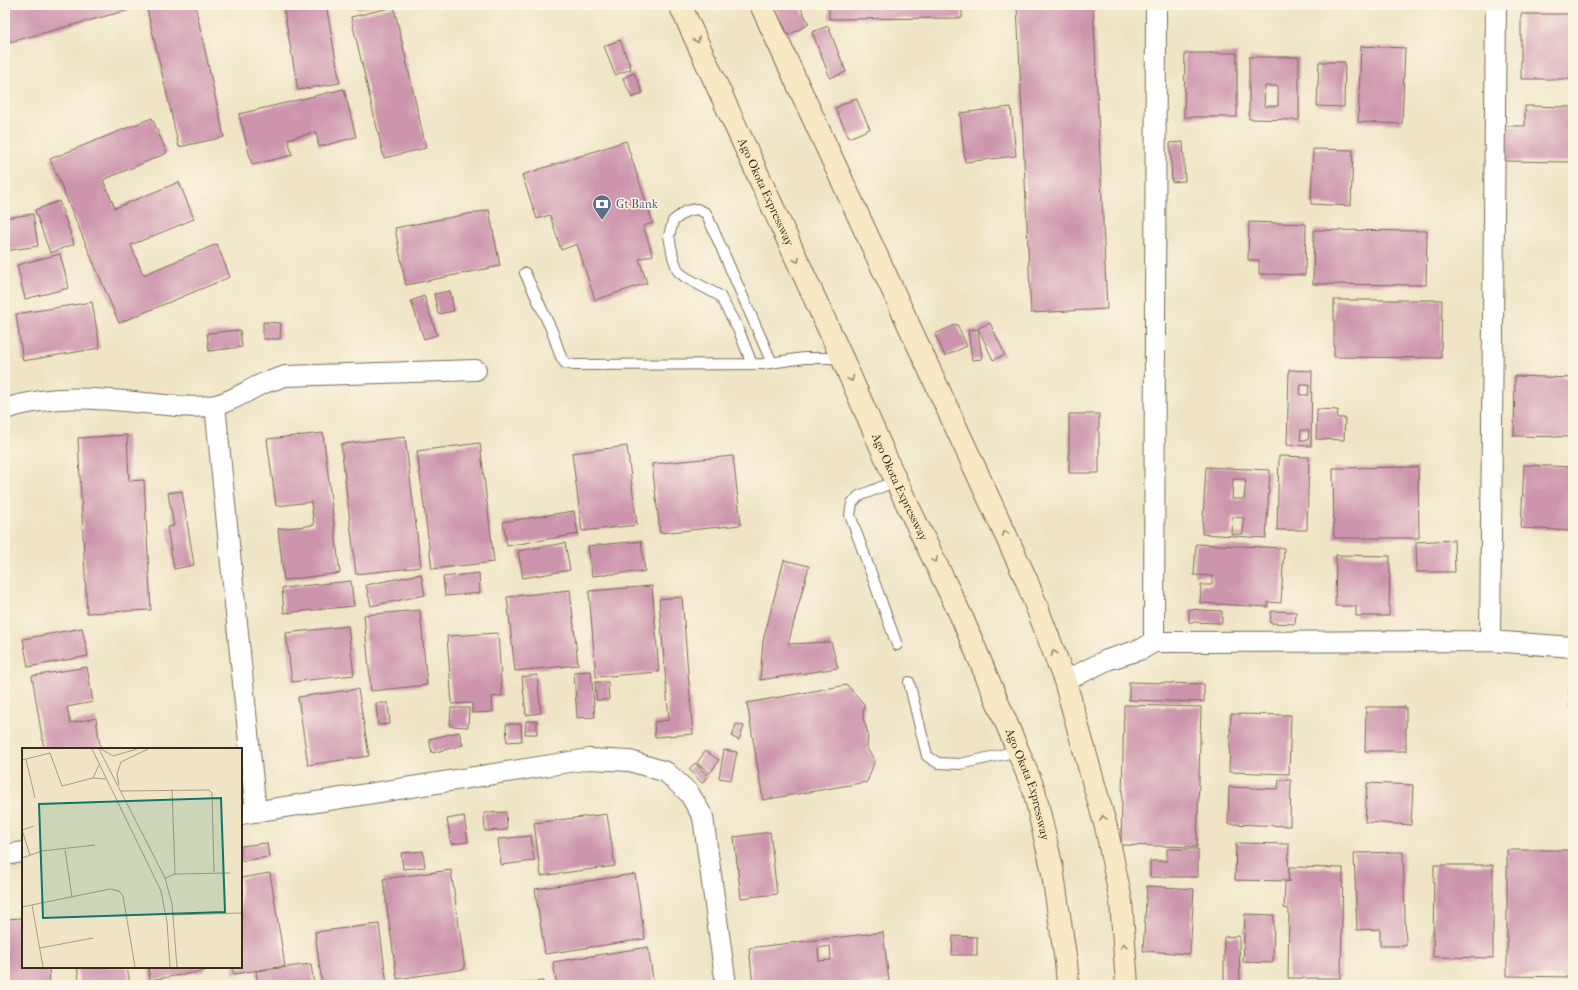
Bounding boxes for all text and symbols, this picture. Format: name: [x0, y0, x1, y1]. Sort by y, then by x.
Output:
one-way arrow: [692, 36, 700, 44]
street label: Ago Okota Expressway: [735, 135, 797, 249]
bank icon: Gt Bank: [591, 193, 613, 221]
place label: Gt Bank: [616, 197, 659, 211]
one-way arrow: [792, 256, 800, 264]
one-way arrow: [846, 374, 854, 382]
street label: Ago Okota Expressway: [869, 430, 931, 544]
one-way arrow: [1002, 530, 1010, 538]
one-way arrow: [930, 556, 938, 564]
one-way arrow: [1051, 650, 1059, 657]
street label: Ago Okota Expressway: [1002, 725, 1053, 842]
inset map: [22, 748, 242, 968]
one-way arrow: [1099, 815, 1108, 822]
one-way arrow: [1119, 943, 1128, 949]

